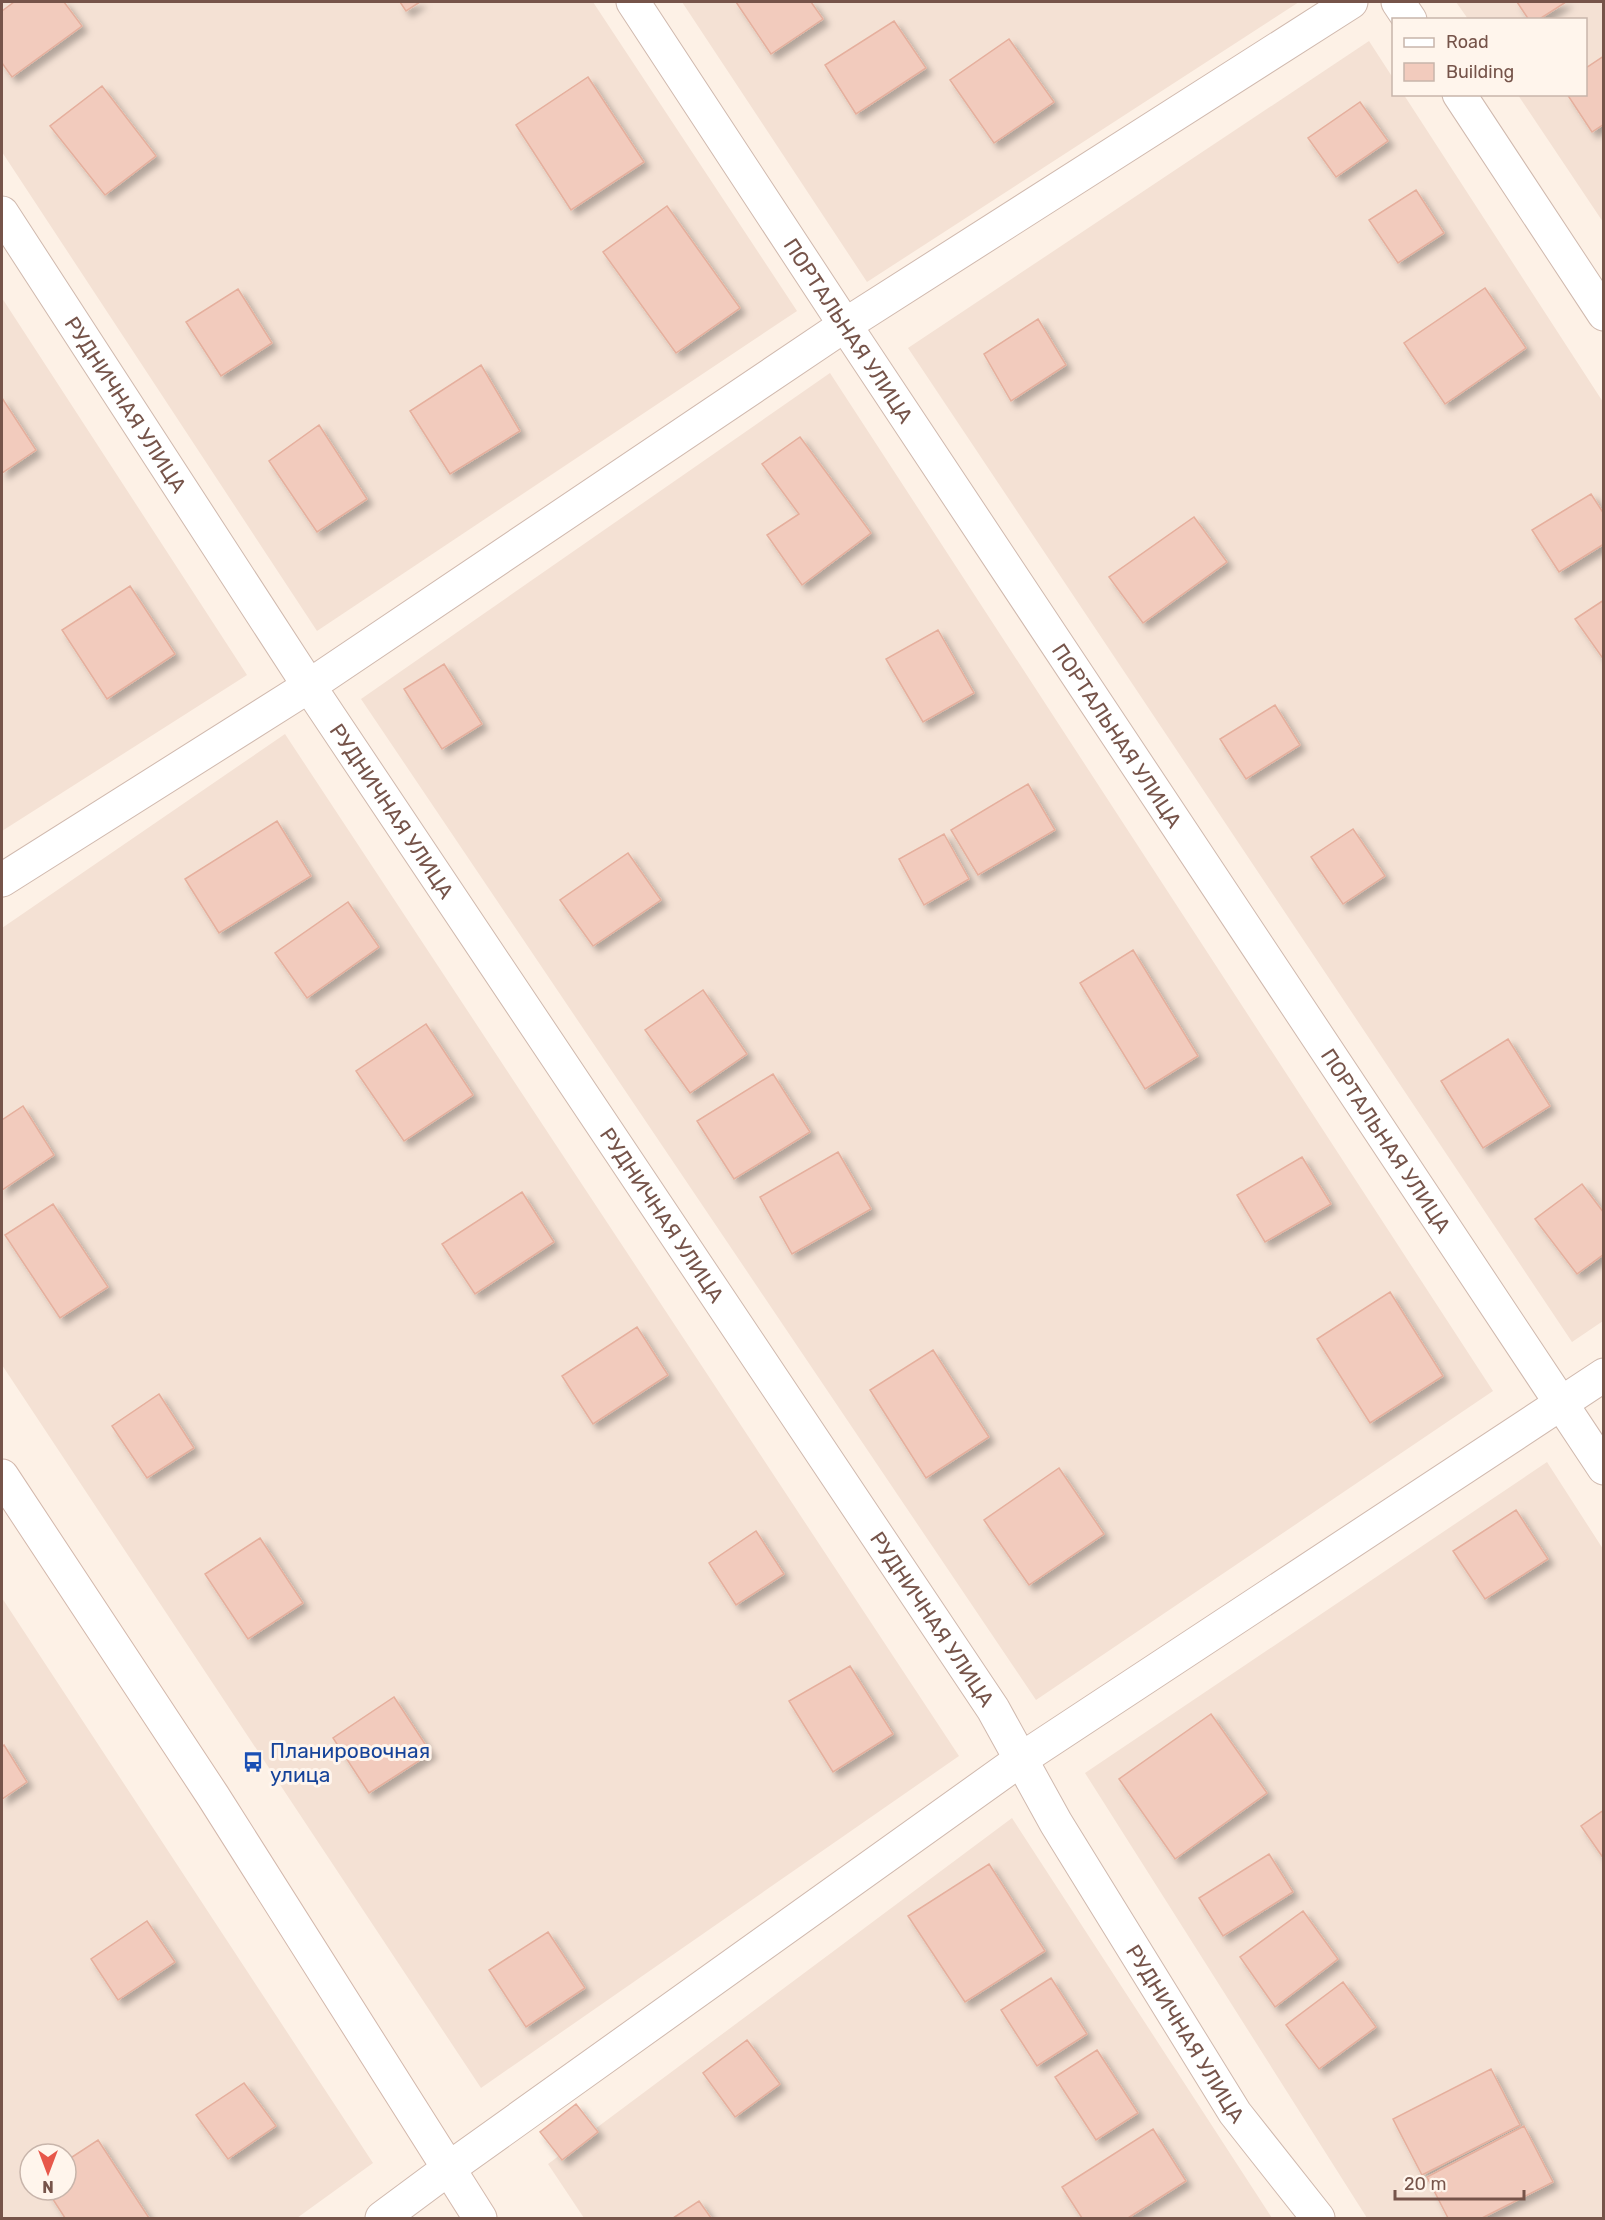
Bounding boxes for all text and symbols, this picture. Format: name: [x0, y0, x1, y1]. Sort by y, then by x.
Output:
legend: [1392, 18, 1587, 96]
text: Road: [1446, 31, 1489, 53]
text: Building: [1446, 61, 1514, 83]
street label: ПОРТАЛЬНАЯ УЛИЦА: [779, 233, 919, 427]
street label: РУДНИЧНАЯ УЛИЦА: [60, 312, 192, 497]
street label: ПОРТАЛЬНАЯ УЛИЦА: [1047, 638, 1188, 832]
street label: РУДНИЧНАЯ УЛИЦА: [325, 719, 460, 903]
street label: ПОРТАЛЬНАЯ УЛИЦА: [1316, 1043, 1457, 1237]
street label: РУДНИЧНАЯ УЛИЦА: [595, 1123, 730, 1307]
street label: РУДНИЧНАЯ УЛИЦА: [865, 1527, 1000, 1711]
place label: Планировочная улица: [270, 1738, 430, 1787]
bus stop icon: Планировочная улица: [241, 1750, 265, 1774]
street label: РУДНИЧНАЯ УЛИЦА: [1121, 1940, 1250, 2128]
north arrow: [18, 2142, 78, 2202]
scale bar: [1395, 2163, 1524, 2201]
text: 20 m: [1404, 2173, 1446, 2195]
text: N: [42, 2177, 54, 2196]

